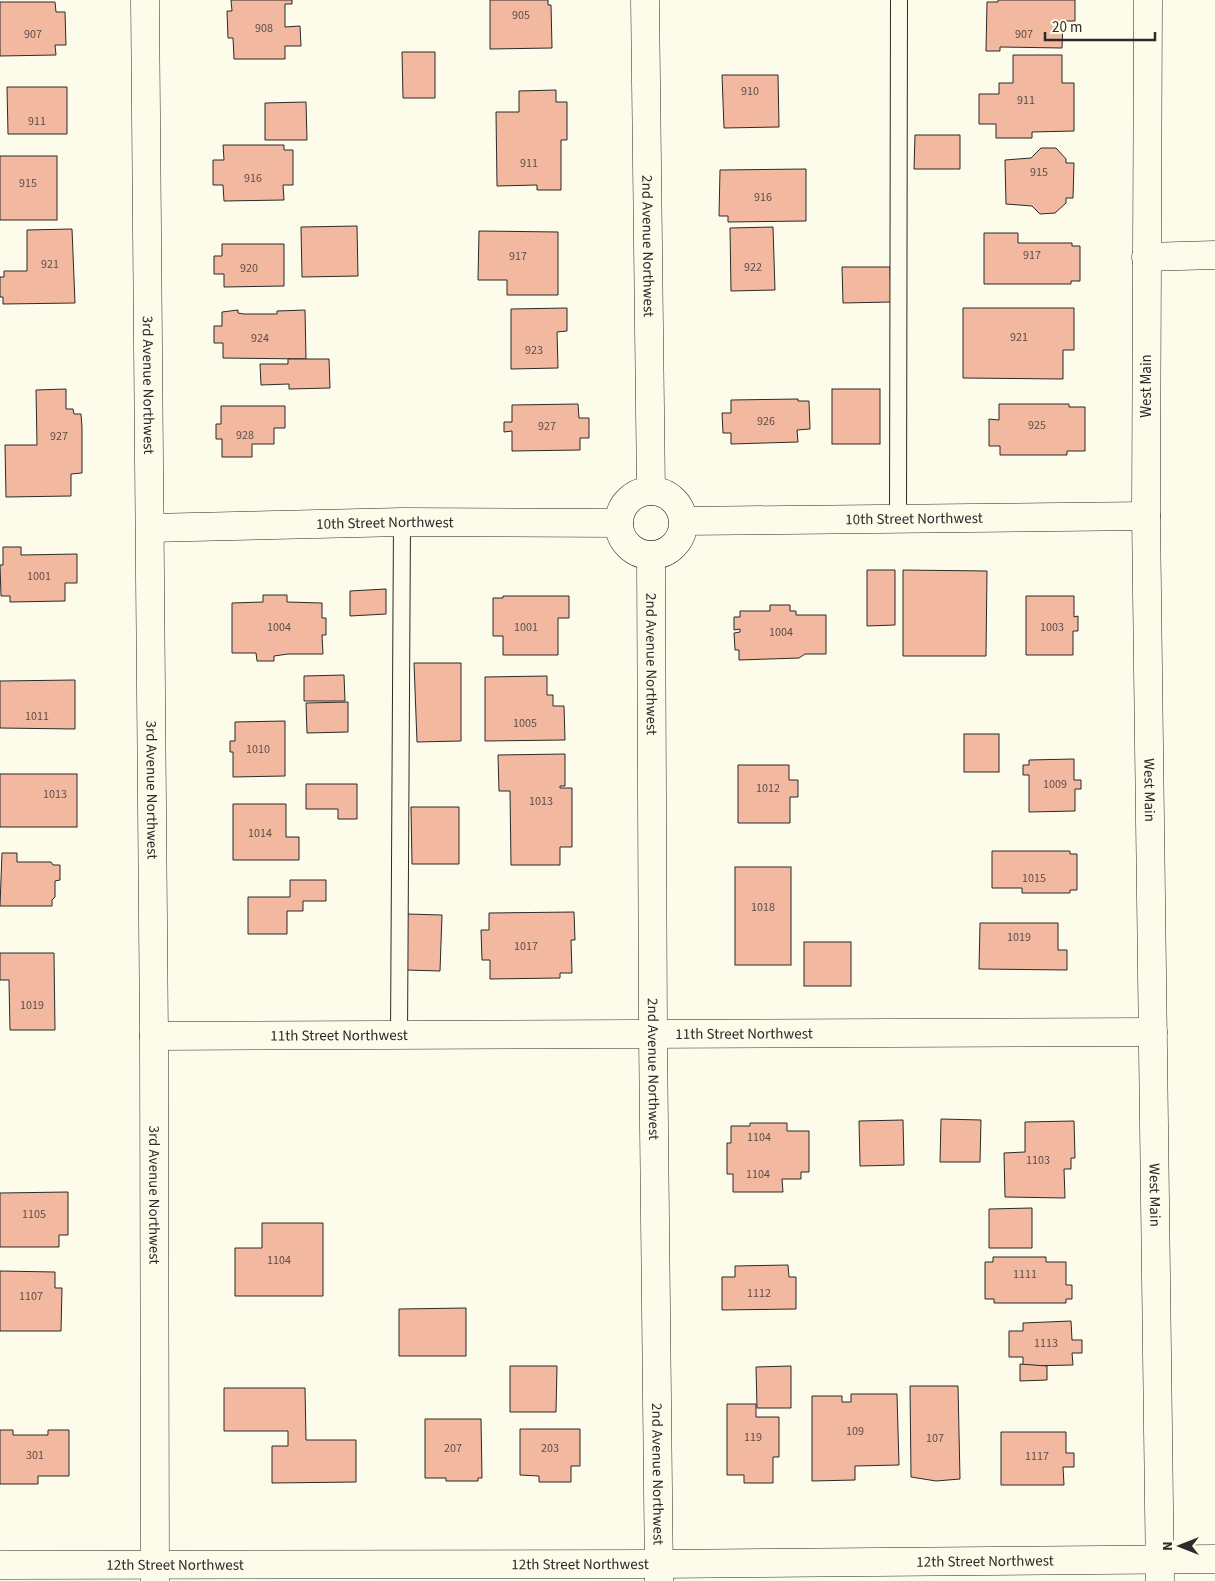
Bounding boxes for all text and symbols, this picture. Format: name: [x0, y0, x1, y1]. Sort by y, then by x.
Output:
house number: 905: [512, 7, 530, 24]
scale bar: [1045, 10, 1155, 42]
text: 20 m: [1052, 17, 1082, 38]
house number: 908: [255, 20, 273, 37]
house number: 907: [24, 26, 42, 43]
house number: 907: [1015, 26, 1033, 43]
house number: 910: [741, 83, 759, 100]
house number: 911: [1017, 92, 1035, 109]
house number: 911: [28, 113, 46, 130]
house number: 911: [520, 155, 538, 172]
house number: 915: [1030, 164, 1048, 181]
house number: 916: [244, 170, 262, 187]
house number: 915: [19, 175, 37, 192]
street label: 2nd Avenue Northwest: [637, 175, 659, 317]
house number: 916: [754, 189, 772, 206]
house number: 917: [1023, 247, 1041, 264]
house number: 917: [509, 248, 527, 265]
house number: 921: [41, 256, 59, 273]
house number: 922: [744, 259, 762, 276]
house number: 920: [240, 260, 258, 277]
street label: 3rd Avenue Northwest: [137, 316, 159, 454]
house number: 921: [1010, 329, 1028, 346]
house number: 924: [251, 330, 269, 347]
house number: 923: [525, 342, 543, 359]
street label: West Main: [1136, 354, 1157, 418]
house number: 926: [757, 413, 775, 430]
house number: 925: [1028, 417, 1046, 434]
house number: 927: [538, 418, 556, 435]
house number: 928: [236, 427, 254, 444]
house number: 927: [50, 428, 68, 445]
street label: 10th Street Northwest: [845, 507, 983, 530]
street label: 10th Street Northwest: [316, 511, 454, 535]
house number: 1001: [27, 568, 51, 585]
street label: 2nd Avenue Northwest: [641, 593, 662, 735]
house number: 1004: [267, 619, 291, 636]
house number: 1001: [514, 619, 538, 636]
house number: 1003: [1040, 619, 1064, 636]
house number: 1004: [769, 624, 793, 641]
house number: 1011: [25, 708, 49, 725]
house number: 1005: [513, 715, 537, 732]
street label: 3rd Avenue Northwest: [141, 720, 163, 859]
house number: 1010: [246, 741, 270, 758]
street label: West Main: [1139, 758, 1161, 822]
house number: 1009: [1043, 776, 1067, 793]
house number: 1012: [756, 780, 780, 797]
house number: 1013: [43, 786, 67, 803]
house number: 1013: [529, 793, 553, 810]
house number: 1014: [248, 825, 272, 842]
house number: 1015: [1022, 870, 1046, 887]
house number: 1018: [751, 899, 775, 916]
house number: 1019: [1007, 929, 1031, 946]
house number: 1017: [514, 938, 538, 955]
house number: 1019: [20, 997, 44, 1014]
street label: 2nd Avenue Northwest: [642, 998, 665, 1140]
street label: 11th Street Northwest: [675, 1023, 813, 1044]
street label: 11th Street Northwest: [270, 1024, 408, 1046]
street label: 3rd Avenue Northwest: [144, 1126, 165, 1264]
house number: 1104: [747, 1129, 771, 1146]
house number: 1103: [1026, 1152, 1050, 1169]
street label: West Main: [1144, 1163, 1166, 1227]
house number: 1104: [746, 1166, 770, 1183]
house number: 1105: [22, 1206, 46, 1223]
house number: 1104: [267, 1252, 291, 1269]
house number: 1111: [1013, 1266, 1037, 1283]
house number: 1112: [747, 1285, 771, 1302]
house number: 1107: [19, 1288, 43, 1305]
house number: 1113: [1034, 1335, 1058, 1352]
street label: 2nd Avenue Northwest: [647, 1403, 669, 1545]
house number: 109: [846, 1423, 864, 1440]
house number: 119: [744, 1429, 762, 1446]
house number: 107: [926, 1430, 944, 1447]
house number: 207: [444, 1440, 462, 1457]
house number: 203: [541, 1440, 559, 1457]
house number: 301: [26, 1447, 44, 1464]
house number: 1117: [1025, 1448, 1049, 1465]
north arrow: [1155, 1521, 1205, 1571]
text: N: [1158, 1541, 1178, 1551]
street label: 12th Street Northwest: [916, 1550, 1054, 1572]
street label: 12th Street Northwest: [106, 1554, 244, 1575]
street label: 12th Street Northwest: [511, 1554, 649, 1575]

